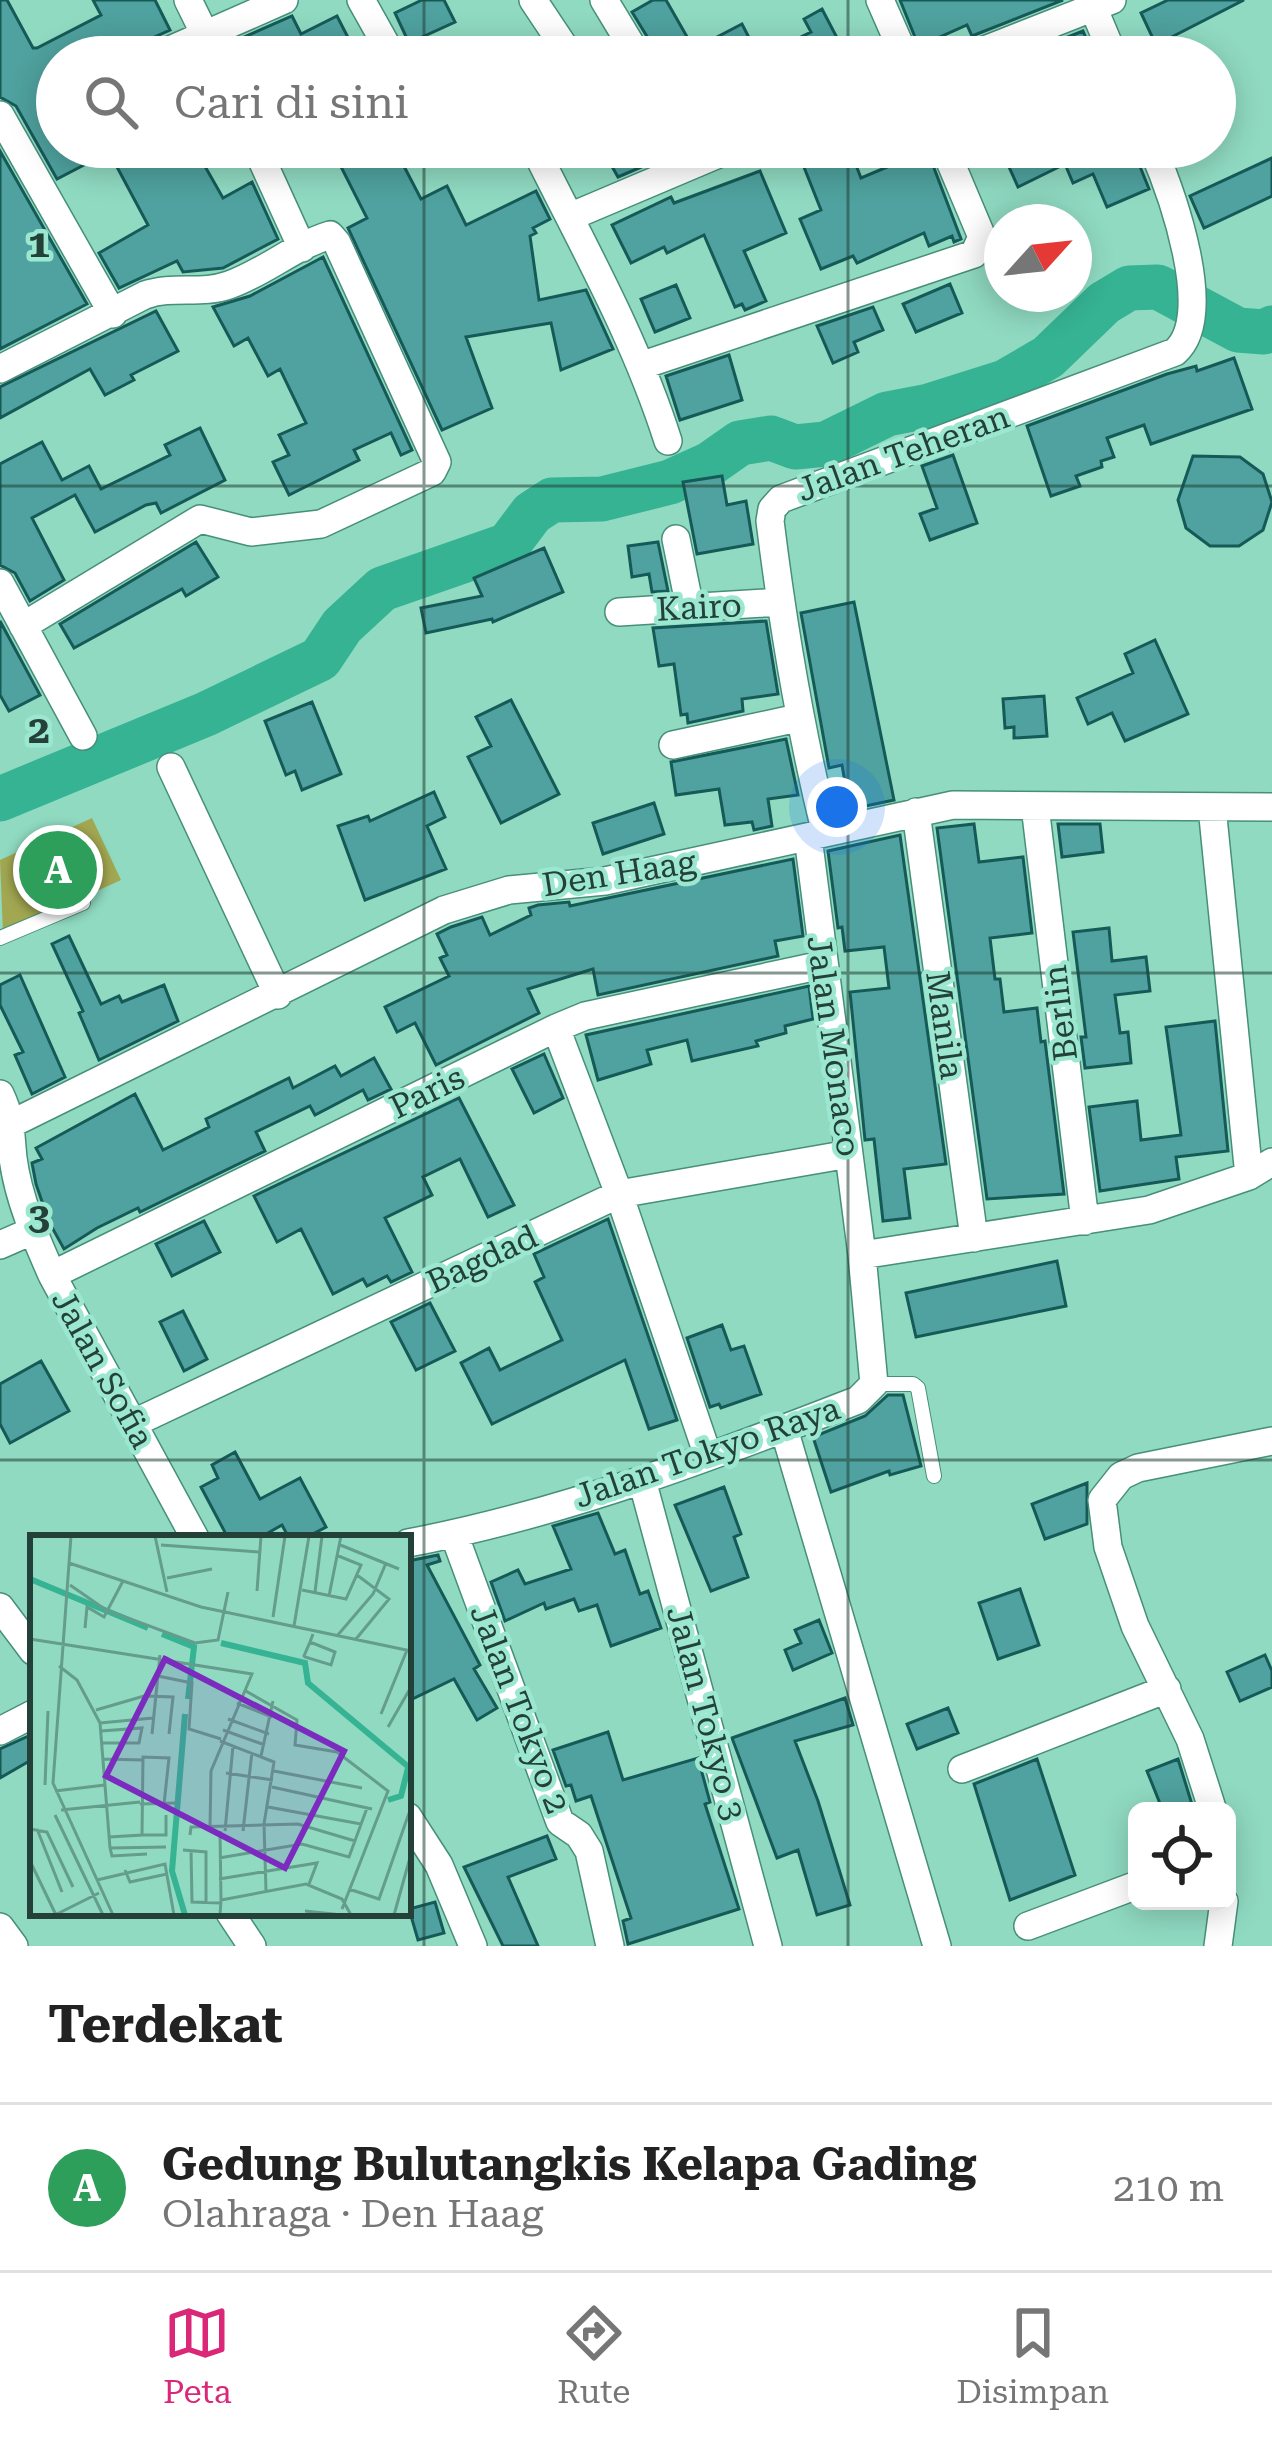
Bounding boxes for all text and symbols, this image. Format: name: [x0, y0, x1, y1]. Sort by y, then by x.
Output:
search box: [36, 36, 1236, 168]
icon: search: [78, 69, 144, 135]
text: Cari di sini: [174, 76, 409, 129]
north arrow: [984, 204, 1092, 312]
text: 1: [28, 221, 50, 267]
street label: Jalan Teheran: [792, 397, 1014, 509]
street label: Kairo: [655, 585, 743, 629]
text: 2: [28, 707, 50, 753]
your location: [807, 777, 867, 837]
pin: A: [19, 825, 97, 915]
street label: Den Haag: [540, 842, 699, 904]
street label: Jalan Monaco: [799, 933, 869, 1159]
street label: Berlin: [1035, 963, 1085, 1063]
street label: Manila: [918, 968, 972, 1082]
street label: Paris: [383, 1057, 471, 1127]
text: 3: [28, 1194, 50, 1240]
street label: Bagdad: [420, 1216, 544, 1302]
street label: Jalan Sofia: [44, 1283, 162, 1455]
street label: Jalan Tokyo Raya: [569, 1388, 845, 1516]
inset map: [30, 1535, 411, 1916]
street label: Jalan Tokyo 2: [462, 1599, 578, 1819]
street label: Jalan Tokyo 3: [659, 1602, 753, 1824]
map controls: [1128, 1802, 1236, 1910]
button: locate: [1128, 1802, 1236, 1910]
text: Terdekat: [48, 1995, 283, 2054]
text: Gedung Bulutangkis Kelapa Gading: [162, 2138, 976, 2191]
text: A: [73, 2165, 101, 2211]
text: 210 m: [1113, 2165, 1224, 2211]
text: Olahraga · Den Haag: [162, 2191, 543, 2237]
tab: Peta: [163, 2300, 232, 2411]
tab: Rute: [557, 2300, 630, 2411]
tab: Disimpan: [956, 2300, 1109, 2411]

